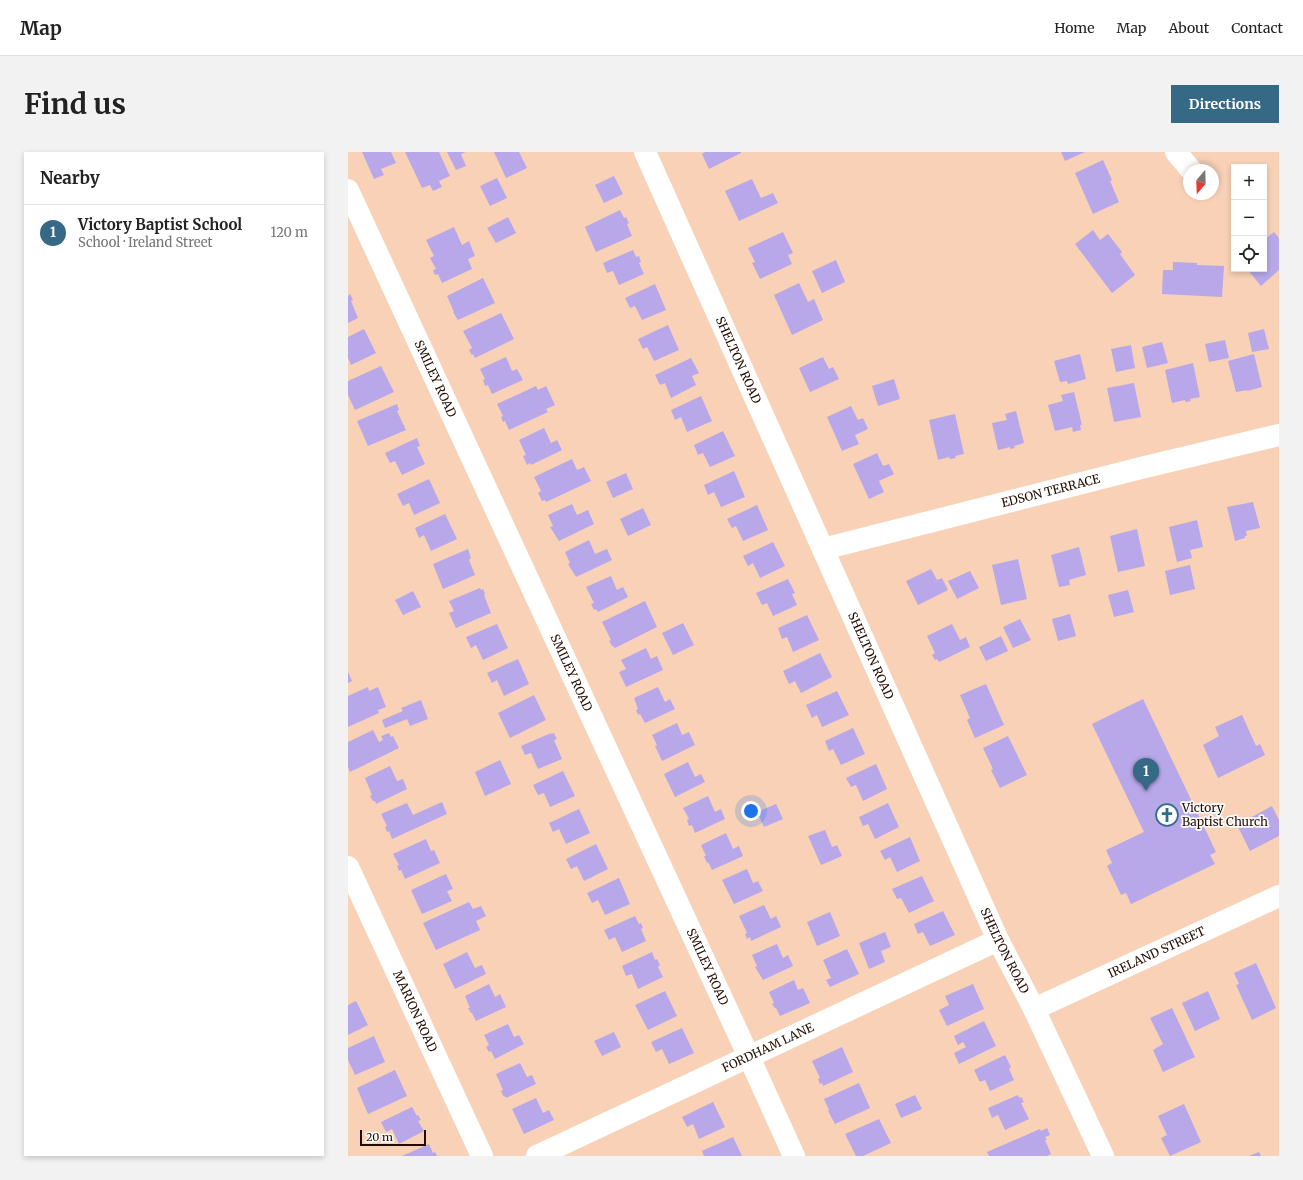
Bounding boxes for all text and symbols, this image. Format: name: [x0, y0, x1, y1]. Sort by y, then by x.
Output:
text: Map: [20, 16, 62, 40]
text: Home: [1054, 19, 1095, 37]
text: Map: [1117, 19, 1146, 37]
text: About: [1168, 19, 1209, 37]
text: Contact: [1231, 19, 1283, 37]
button: Directions: [1171, 85, 1279, 123]
text: Find us: [24, 86, 126, 122]
north arrow: [1183, 164, 1219, 200]
map controls: [1231, 164, 1267, 272]
button: +: [1231, 164, 1267, 200]
text: Nearby: [40, 167, 100, 189]
button: −: [1231, 200, 1267, 236]
text: Victory Baptist School: [78, 215, 242, 234]
text: 1: [50, 224, 56, 241]
text: 120 m: [270, 224, 308, 241]
text: School · Ireland Street: [78, 234, 213, 251]
button: locate: [1231, 236, 1267, 272]
street label: SHELTON ROAD: [713, 314, 765, 406]
street label: SMILEY ROAD: [412, 338, 460, 419]
street label: EDSON TERRACE: [1000, 471, 1102, 510]
street label: SHELTON ROAD: [845, 610, 897, 701]
street label: SMILEY ROAD: [548, 632, 596, 713]
pin: 1: [1133, 758, 1159, 791]
place label: Victory Baptist Church: [1181, 800, 1268, 829]
your location: [741, 801, 761, 821]
church icon: Victory Baptist Church: [1154, 802, 1180, 828]
street label: SHELTON ROAD: [978, 905, 1033, 996]
street label: IRELAND STREET: [1105, 923, 1208, 981]
street label: SMILEY ROAD: [684, 926, 732, 1008]
street label: MARION ROAD: [390, 968, 441, 1054]
street label: FORDHAM LANE: [720, 1019, 816, 1075]
scale bar: [360, 1128, 426, 1147]
text: 20 m: [366, 1130, 393, 1144]

